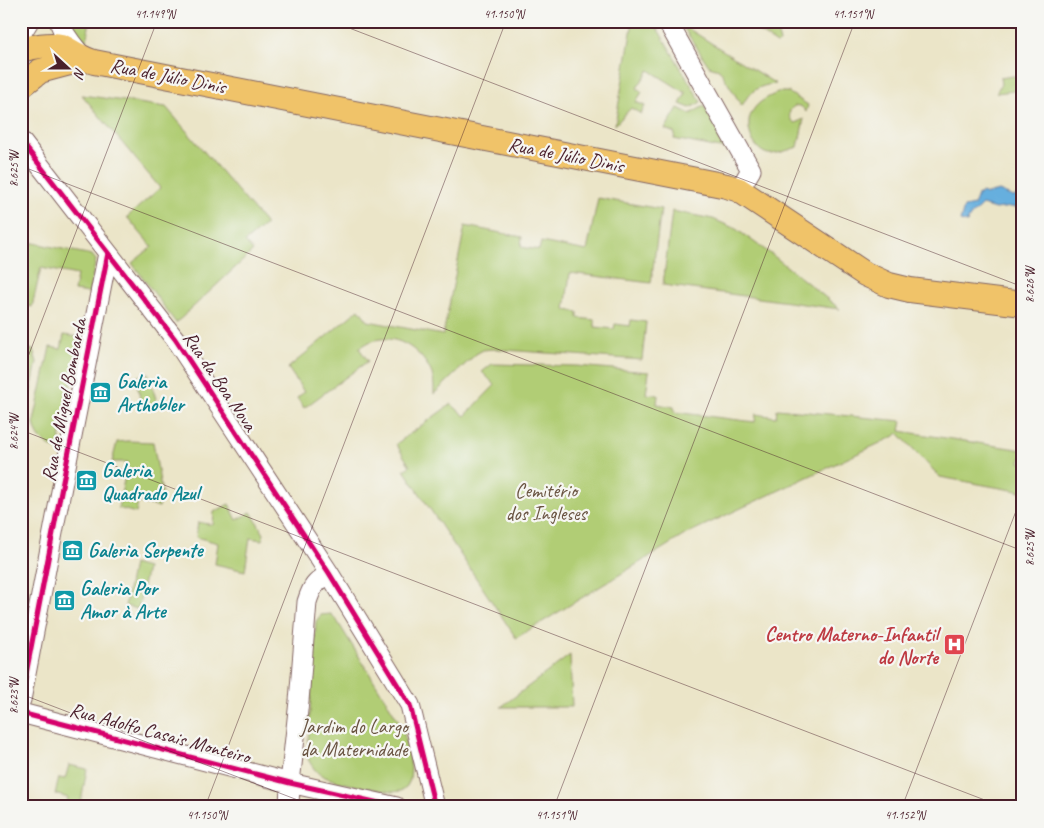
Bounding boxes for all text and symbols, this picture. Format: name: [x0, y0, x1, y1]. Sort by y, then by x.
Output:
text: 41.149°N: [135, 6, 177, 22]
text: 41.150°N: [484, 6, 526, 22]
text: 41.151°N: [833, 6, 875, 22]
north arrow: [42, 42, 92, 92]
street label: Rua de Júlio Dinis: [108, 53, 230, 100]
text: N: [69, 65, 89, 82]
street label: Rua de Júlio Dinis: [506, 132, 628, 179]
text: 8.625°W: [6, 149, 22, 187]
text: 8.626°W: [1022, 265, 1038, 303]
street label: Rua de Miguel Bombarda: [36, 314, 92, 484]
street label: Rua da Boa Nova: [177, 326, 263, 437]
place label: Galeria Arthobler: [117, 369, 186, 417]
museum icon: Galeria Arthobler: [89, 380, 113, 404]
text: 8.624°W: [6, 412, 22, 450]
place label: Galeria Quadrado Azul: [102, 458, 202, 506]
museum icon: Galeria Quadrado Azul: [74, 469, 98, 493]
park label: Cemitério dos Ingleses: [506, 478, 589, 526]
text: 8.625°W: [1022, 528, 1038, 566]
museum icon: Galeria Serpente: [60, 538, 84, 562]
place label: Galeria Serpente: [88, 538, 205, 563]
place label: Galeria Por Amor à Arte: [80, 576, 168, 624]
museum icon: Galeria Por Amor à Arte: [52, 588, 76, 612]
place label: Centro Materno-Infantil do Norte: [765, 622, 941, 670]
hospital icon: Centro Materno-Infantil do Norte: [942, 633, 966, 657]
text: 8.623°W: [6, 676, 22, 714]
street label: Rua Adolfo Casais Monteiro: [67, 697, 255, 770]
park label: Jardim do Largo da Maternidade: [299, 714, 410, 762]
text: 41.150°N: [187, 807, 229, 823]
text: 41.151°N: [536, 807, 578, 823]
text: 41.152°N: [885, 807, 927, 823]

